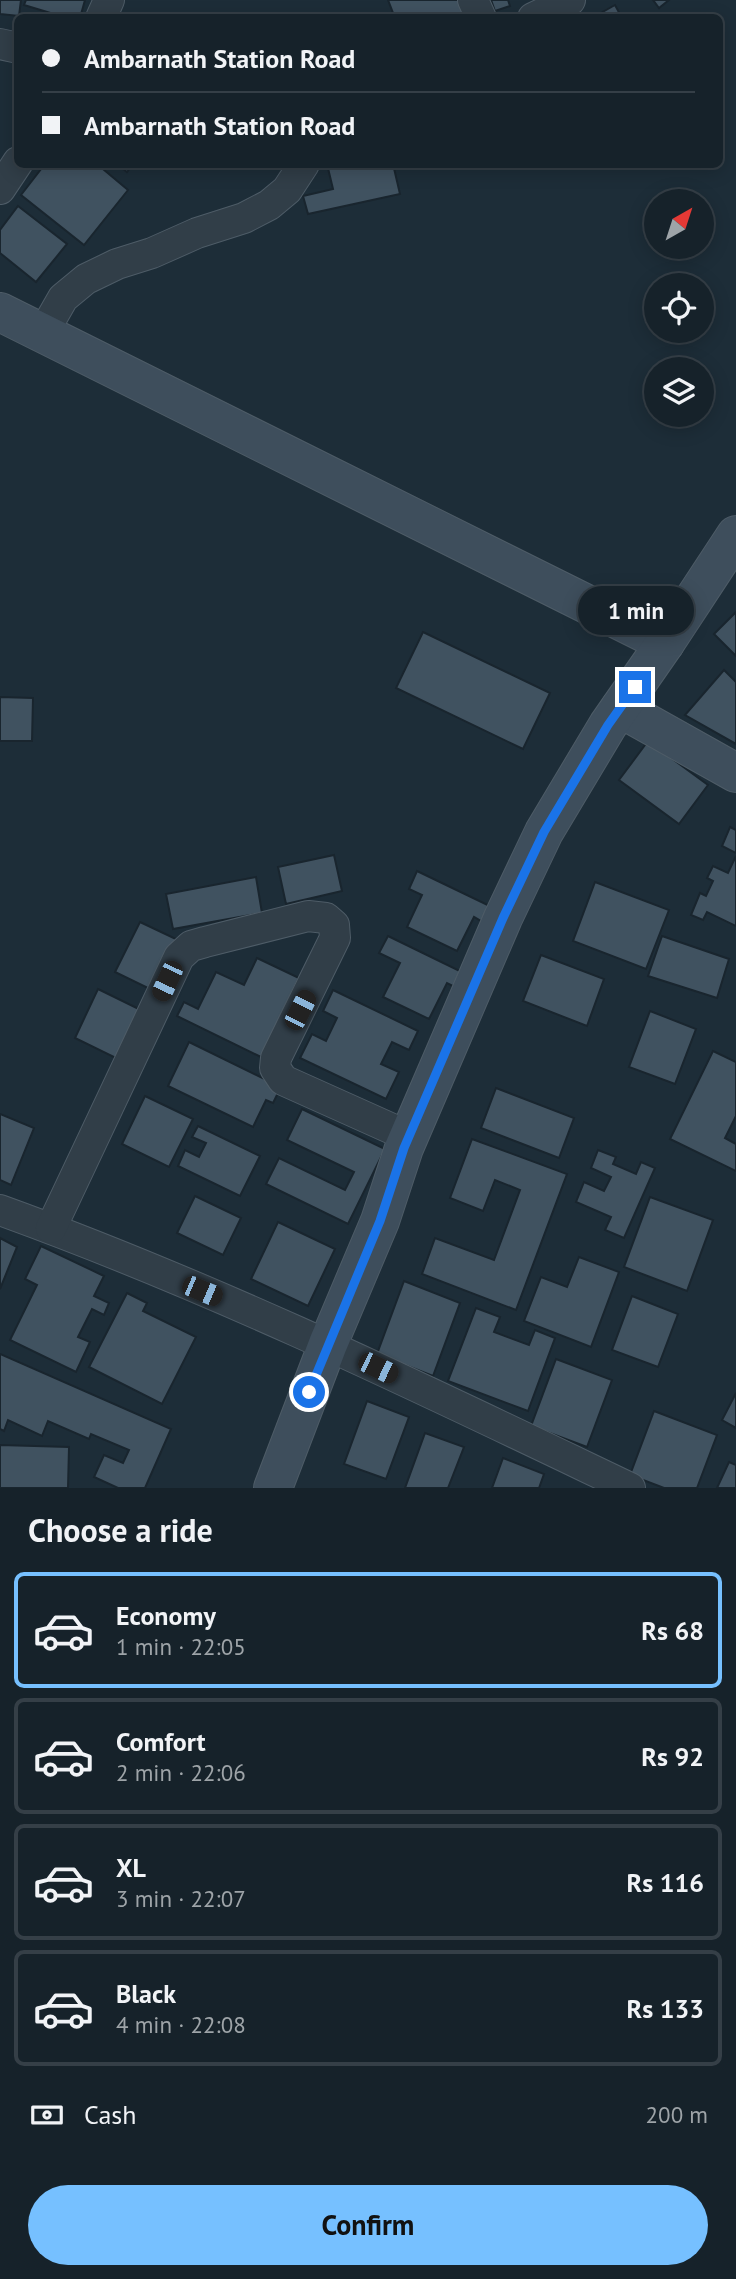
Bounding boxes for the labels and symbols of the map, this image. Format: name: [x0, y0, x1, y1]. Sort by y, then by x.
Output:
north arrow: [644, 189, 714, 259]
callout: 1 min: [577, 586, 693, 634]
route end: [619, 671, 651, 703]
car: [149, 958, 186, 1004]
car: [282, 987, 319, 1033]
car: [179, 1273, 226, 1309]
car: [355, 1349, 402, 1387]
route start: [293, 1376, 325, 1408]

